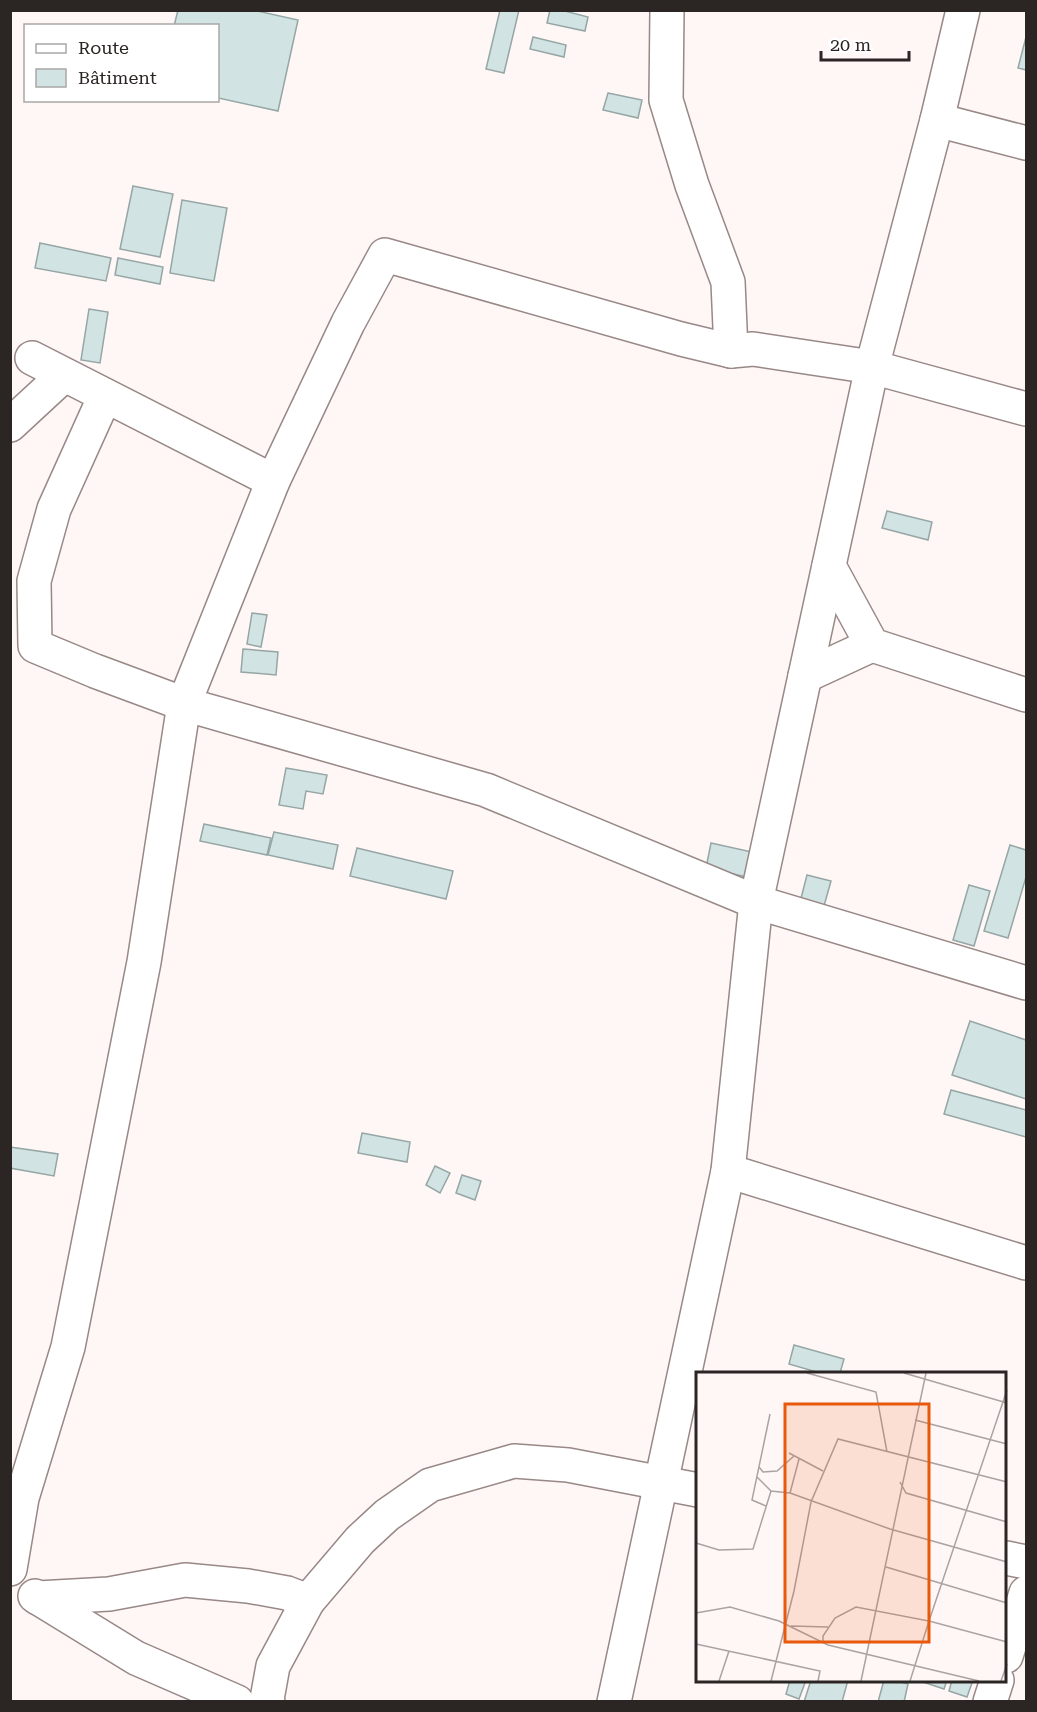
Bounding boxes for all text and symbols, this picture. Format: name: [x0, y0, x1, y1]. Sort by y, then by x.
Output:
legend: [24, 24, 219, 102]
scale bar: [821, 24, 910, 62]
text: 20 m: [830, 34, 871, 55]
text: Route: [78, 37, 129, 58]
text: Bâtiment: [78, 67, 157, 88]
inset map: [696, 1372, 1007, 1682]

